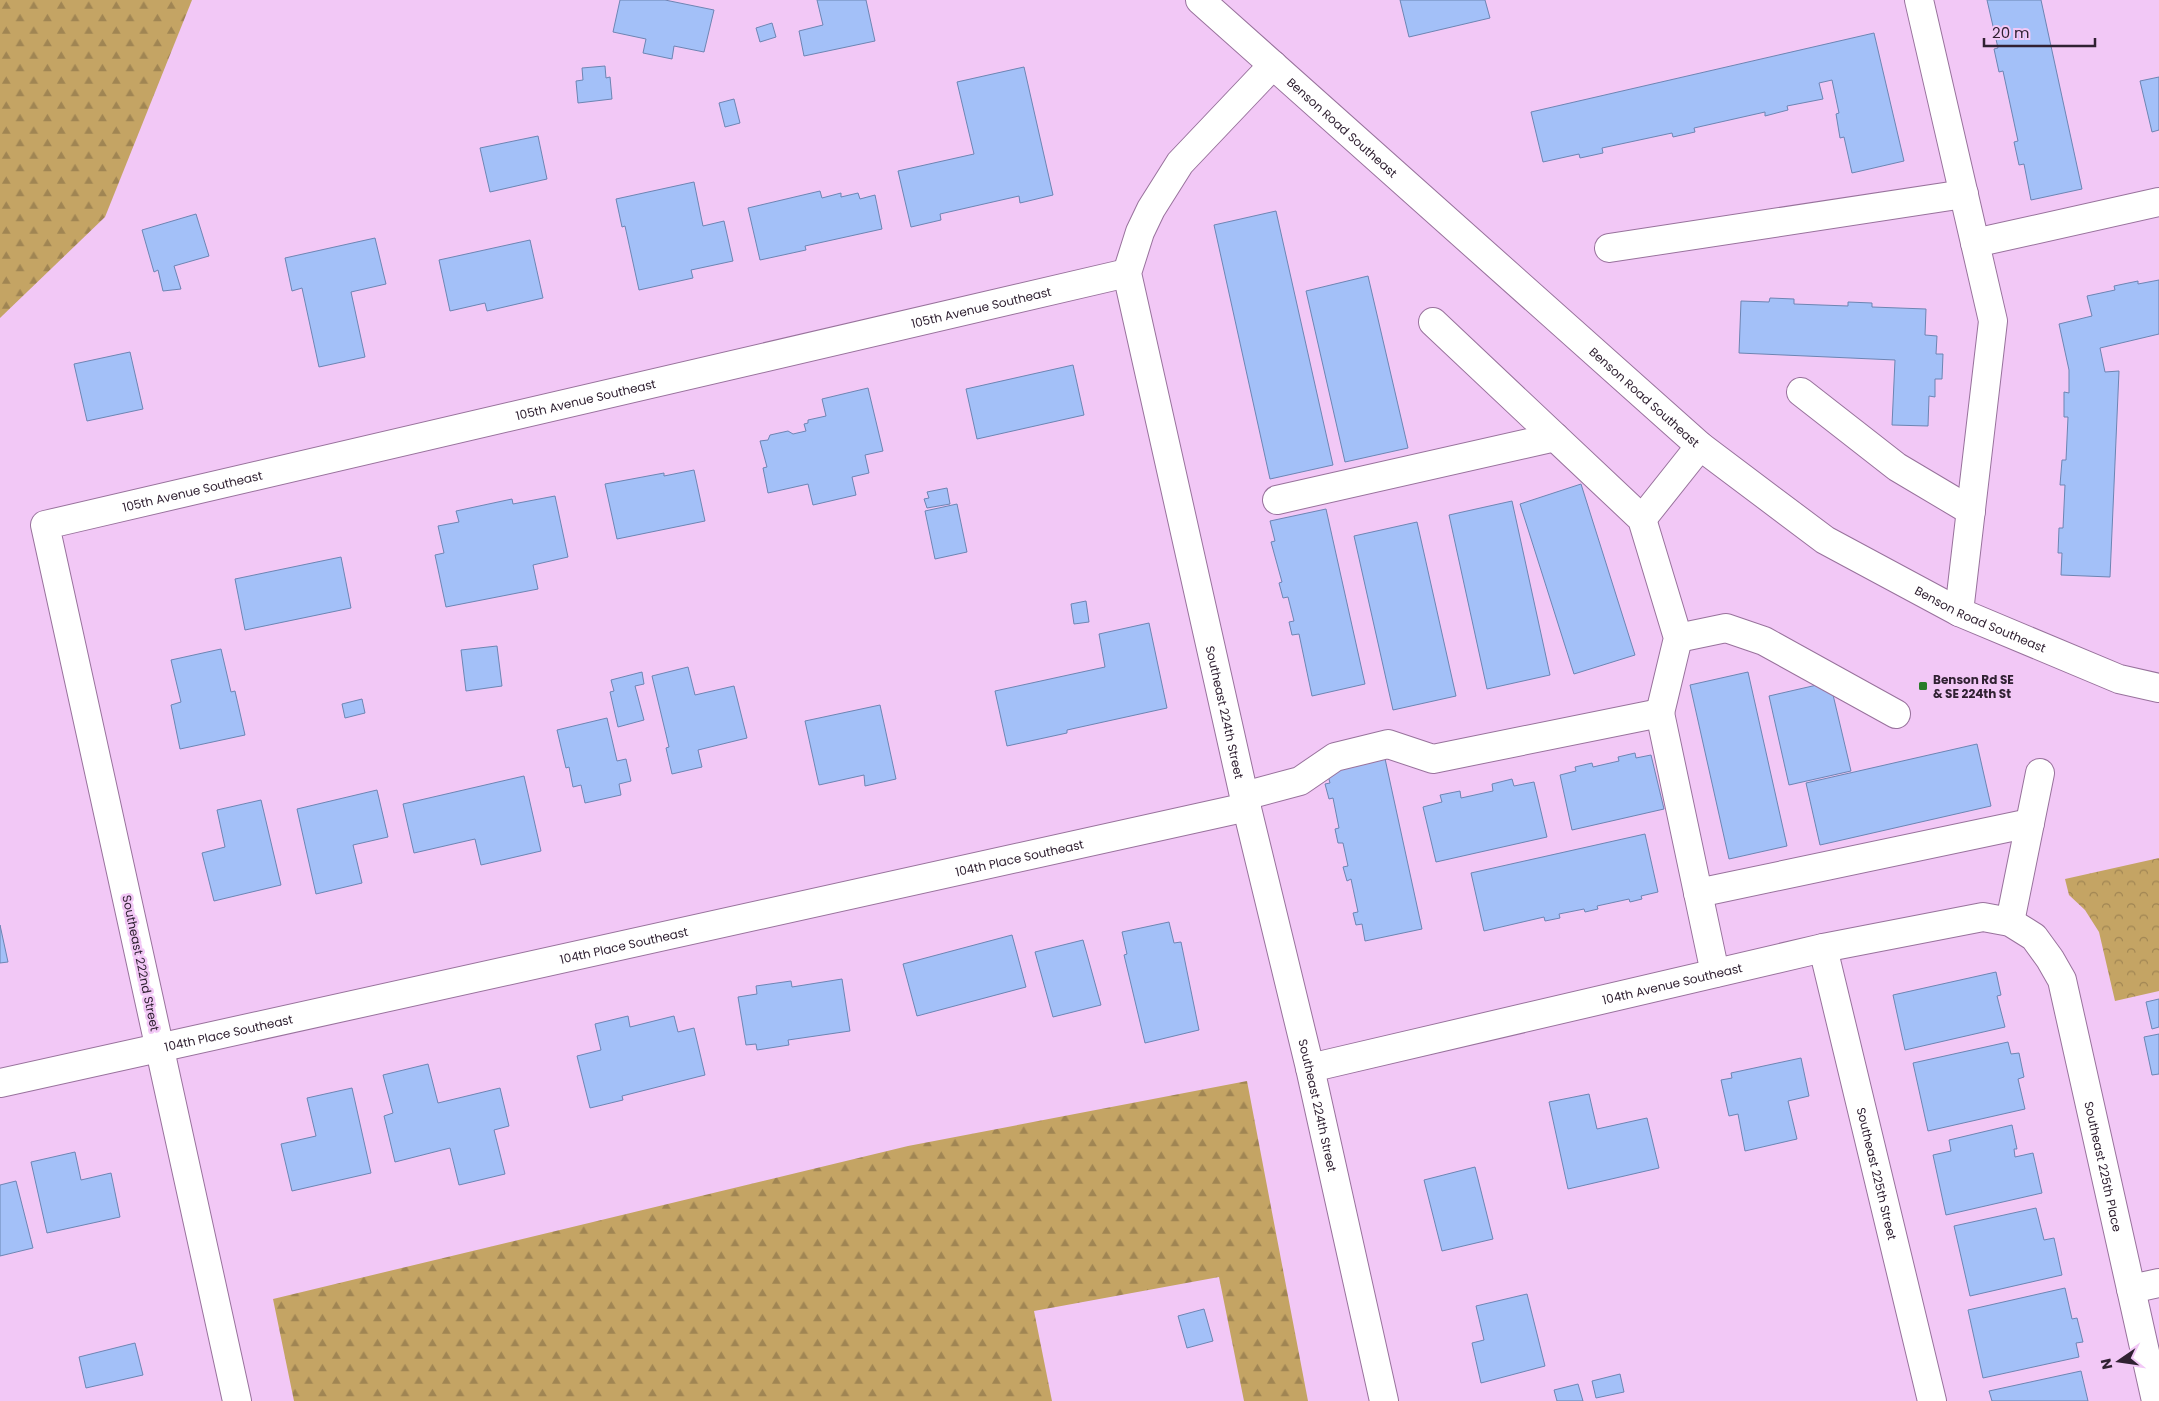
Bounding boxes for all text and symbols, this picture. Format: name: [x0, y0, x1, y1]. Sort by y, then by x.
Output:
scale bar: [1984, 15, 2095, 47]
text: 20 m: [1992, 22, 2030, 43]
street label: Benson Road Southeast: [1284, 73, 1401, 181]
street label: 105th Avenue Southeast: [909, 282, 1053, 331]
street label: Benson Road Southeast: [1586, 343, 1704, 451]
street label: 105th Avenue Southeast: [514, 375, 657, 424]
street label: 105th Avenue Southeast: [121, 466, 264, 515]
street label: Benson Road Southeast: [1912, 581, 2049, 656]
street label: Southeast 224th Street: [1202, 644, 1248, 780]
place label: Benson Rd SE & SE 224th St: [1933, 671, 2014, 702]
marker: Benson Rd SE & SE 224th St: [1917, 680, 1929, 692]
street label: 104th Place Southeast: [954, 835, 1085, 880]
street label: Southeast 222nd Street: [118, 893, 164, 1033]
street label: 104th Place Southeast: [558, 922, 690, 967]
street label: 104th Avenue Southeast: [1601, 959, 1744, 1008]
street label: 104th Place Southeast: [163, 1010, 294, 1055]
street label: Southeast 224th Street: [1295, 1037, 1341, 1173]
street label: Southeast 225th Place: [2081, 1100, 2126, 1233]
street label: Southeast 225th Street: [1853, 1106, 1901, 1242]
north arrow: [2094, 1336, 2144, 1386]
text: N: [2095, 1357, 2117, 1371]

